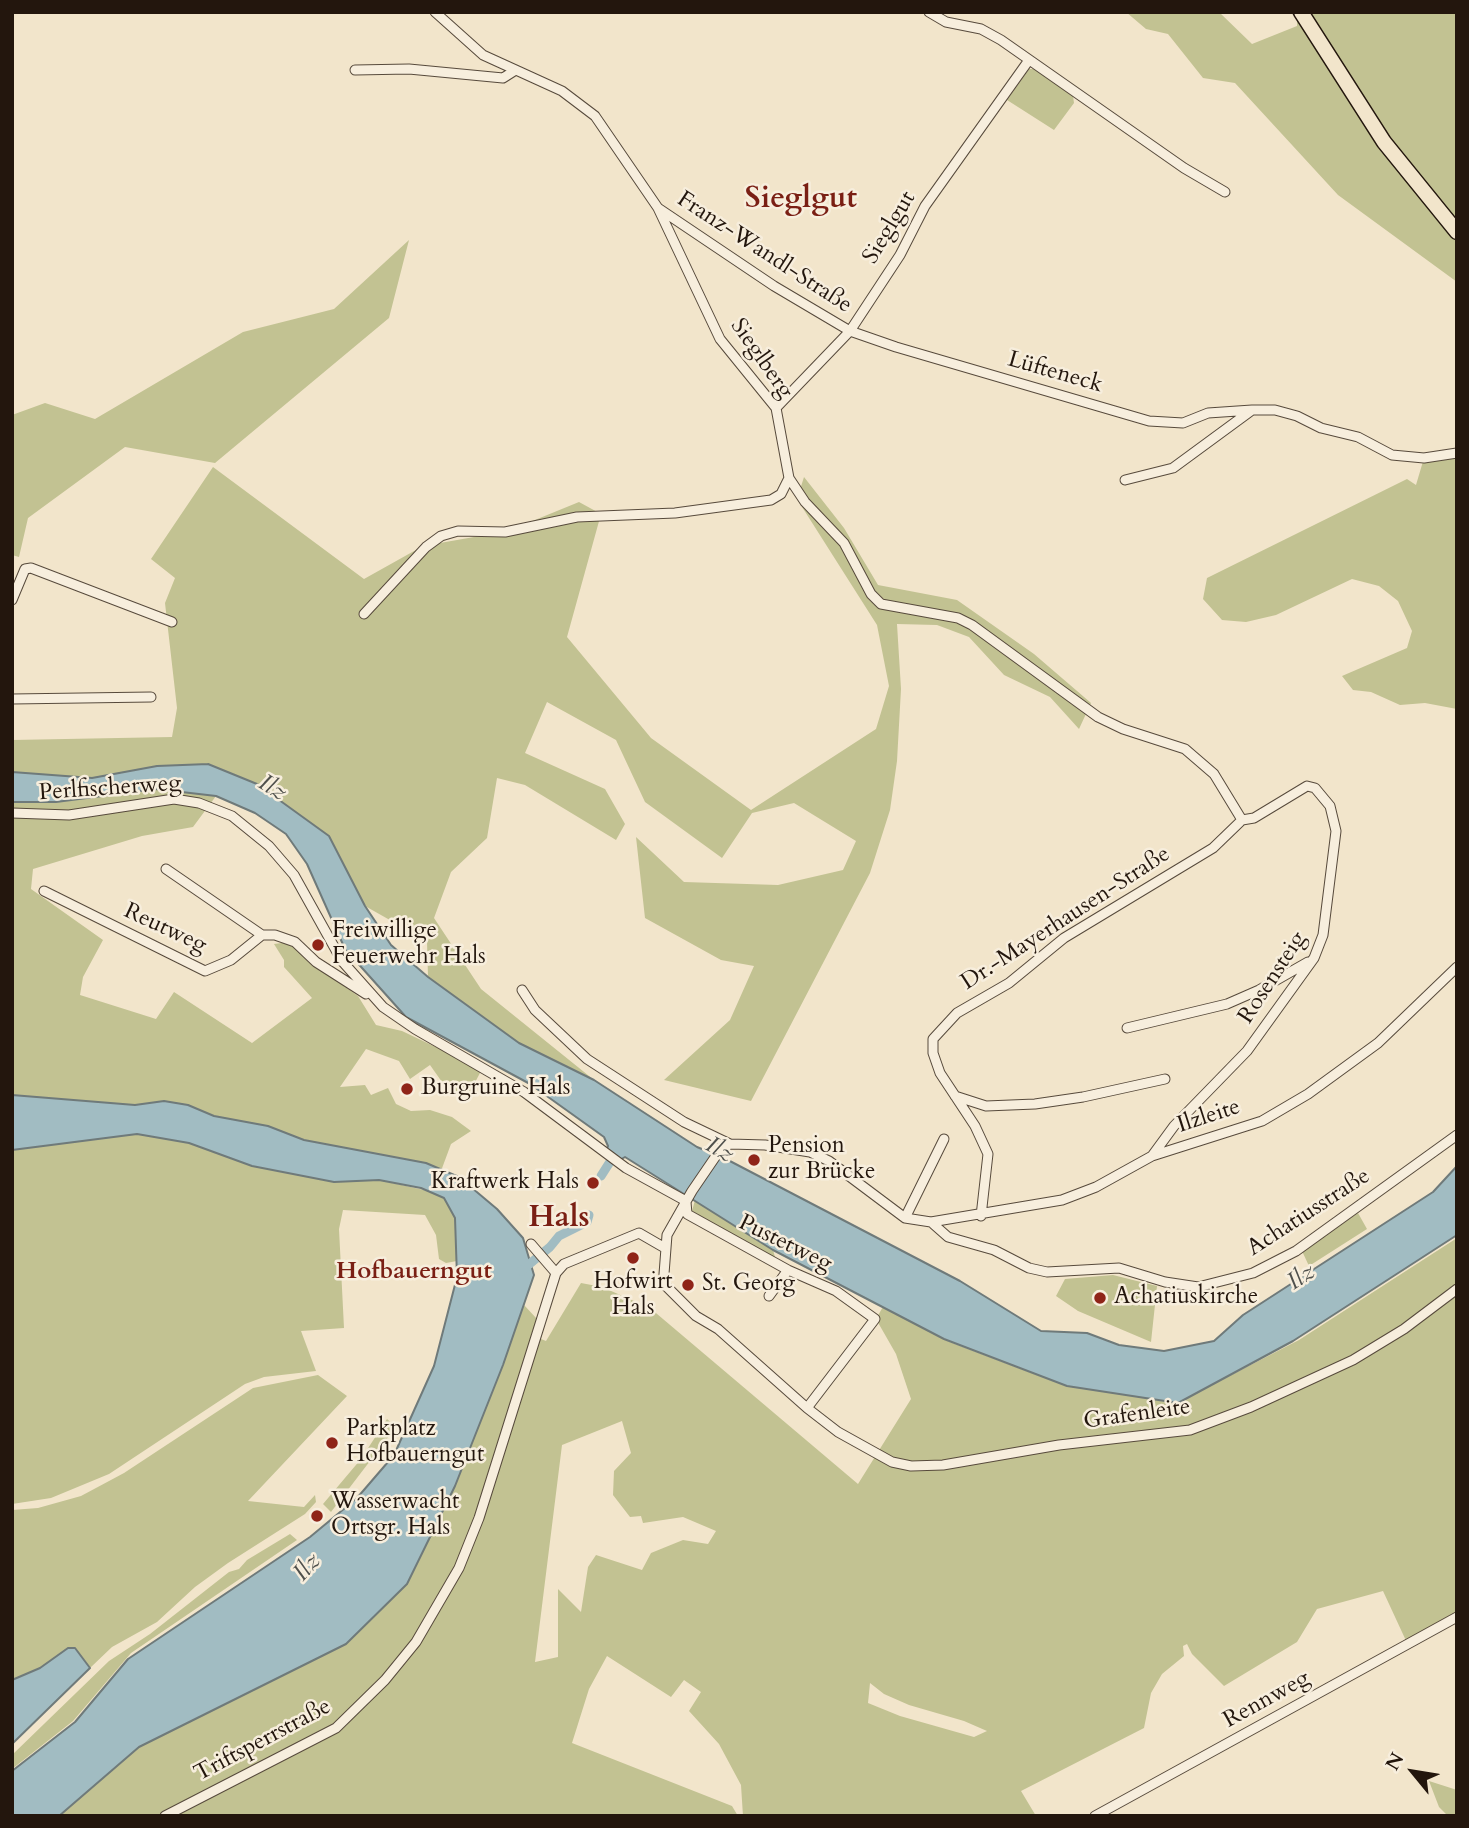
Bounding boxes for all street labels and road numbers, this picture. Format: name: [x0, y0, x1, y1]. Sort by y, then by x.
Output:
street label: Franz-Wandl-Straße: [671, 186, 857, 320]
street label: Sieglgut: [858, 187, 922, 269]
street label: Sieglberg: [724, 314, 798, 404]
street label: Lüfteneck: [1004, 346, 1106, 400]
street label: Perlfischerweg: [38, 770, 182, 808]
street label: Dr.-Mayerhausen-Straße: [956, 841, 1176, 997]
street label: Reutweg: [119, 898, 211, 960]
street label: Rosensteig: [1233, 927, 1313, 1029]
street label: Ilzleite: [1174, 1094, 1244, 1140]
street label: Achatiusstraße: [1242, 1163, 1376, 1263]
street label: Pustetweg: [734, 1210, 836, 1278]
street label: Grafenleite: [1082, 1394, 1192, 1436]
street label: Rennweg: [1219, 1665, 1315, 1735]
street label: Triftsperrstraße: [190, 1693, 336, 1789]

